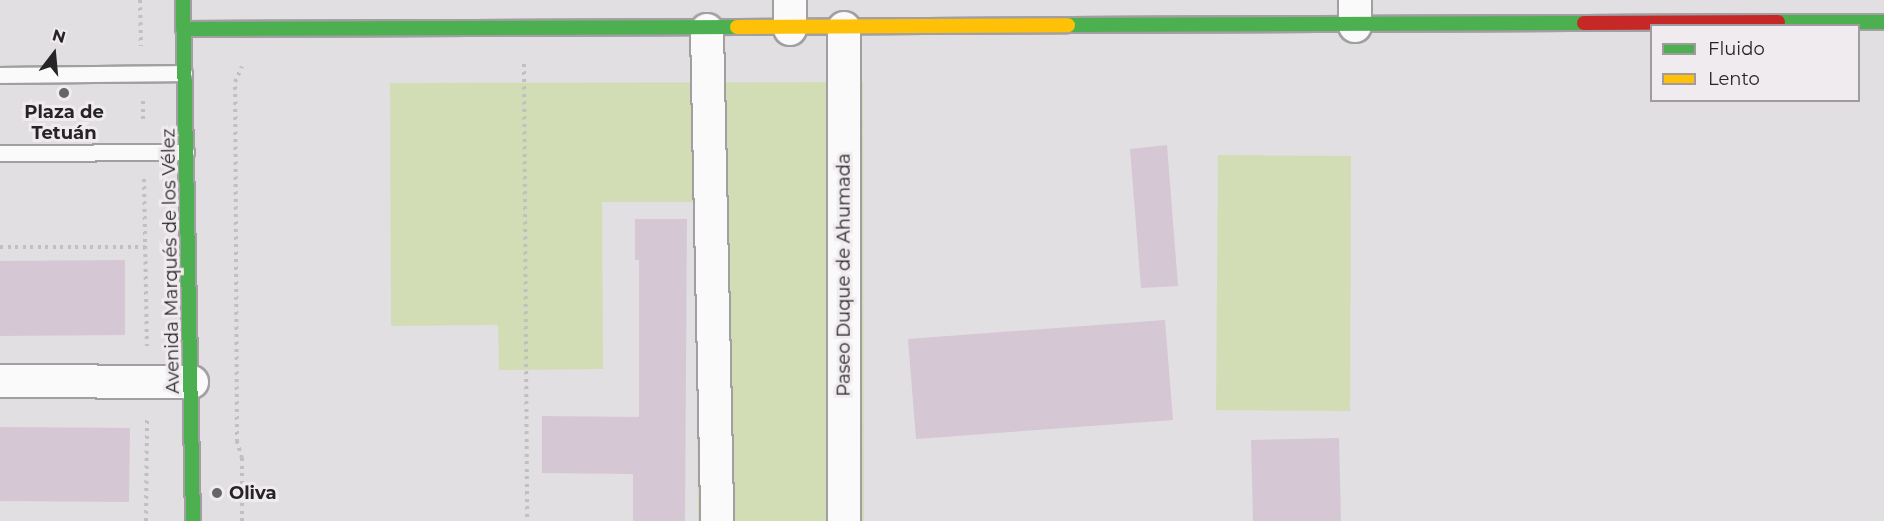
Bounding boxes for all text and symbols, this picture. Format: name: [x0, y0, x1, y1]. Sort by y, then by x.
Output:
north arrow: [24, 24, 84, 84]
legend: [1650, 24, 1860, 102]
text: N: [50, 25, 68, 47]
text: Fluido: [1708, 38, 1765, 60]
text: Lento: [1708, 68, 1760, 90]
marker: Plaza de Tetuán: [57, 86, 71, 100]
place label: Plaza de Tetuán: [24, 102, 104, 144]
street label: Avenida Marqués de los Vélez: [158, 128, 184, 394]
street label: Paseo Duque de Ahumada: [833, 153, 855, 397]
place label: Oliva: [229, 482, 277, 504]
marker: Oliva: [210, 486, 224, 500]

